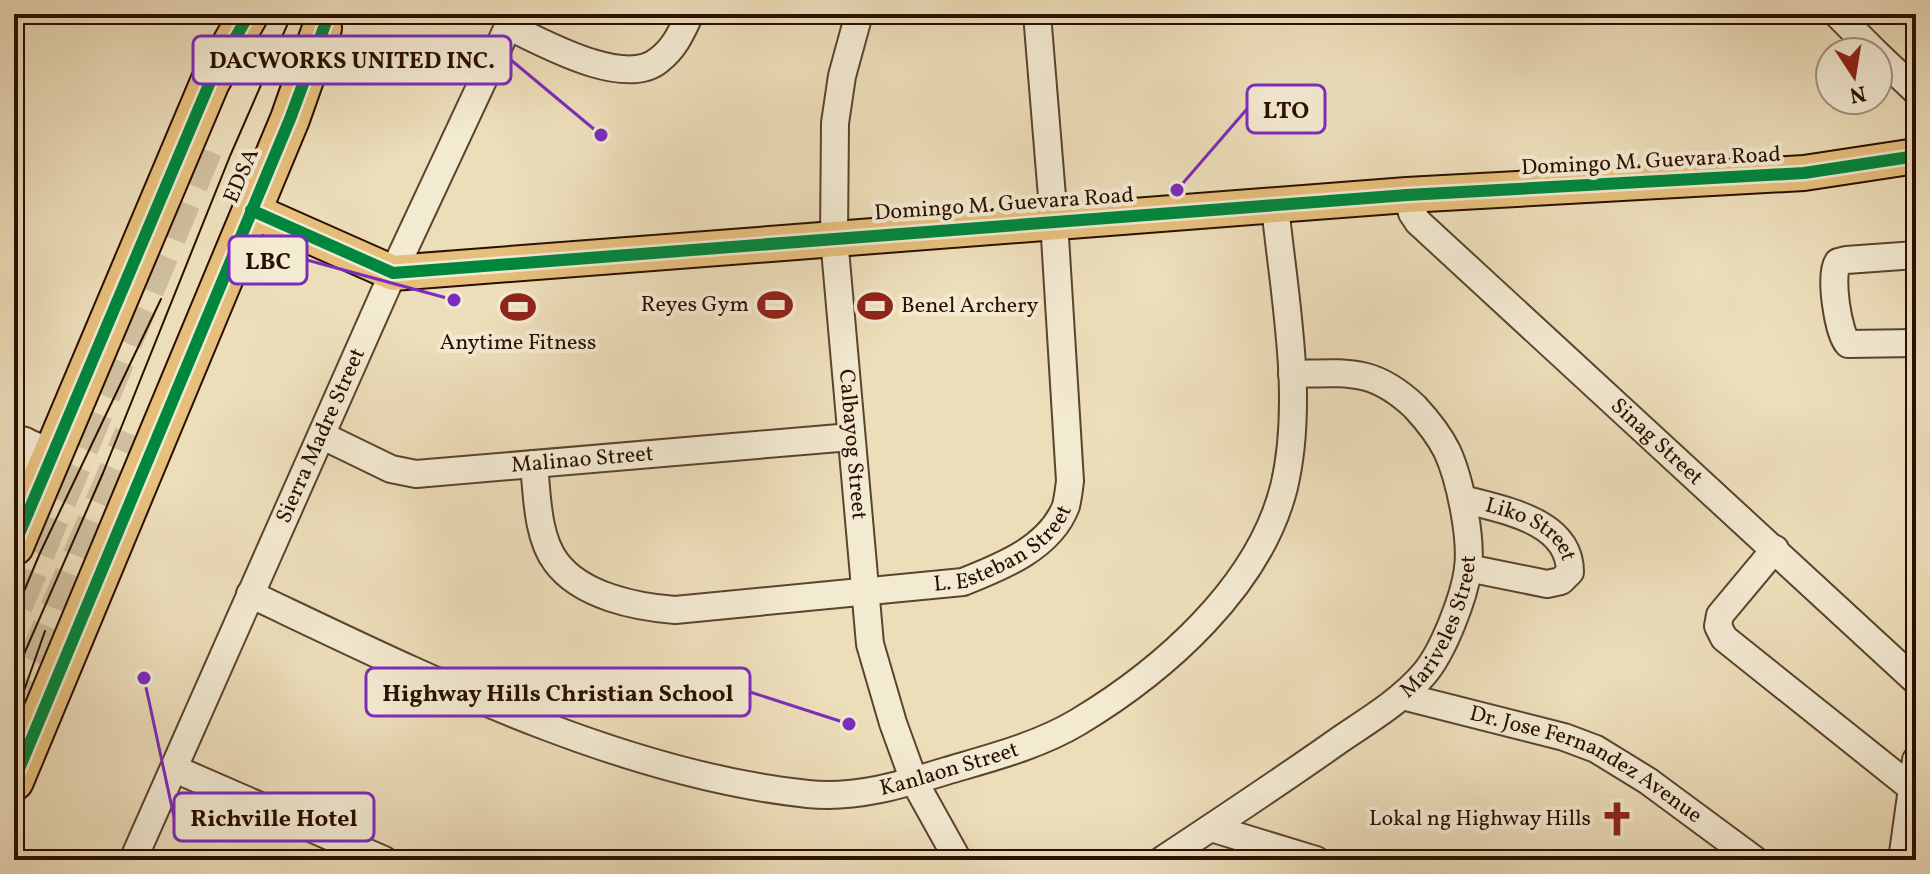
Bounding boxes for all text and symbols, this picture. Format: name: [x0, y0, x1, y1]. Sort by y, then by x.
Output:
callout: DACWORKS UNITED INC.: [193, 36, 511, 84]
north arrow: [1814, 36, 1894, 116]
text: DACWORKS UNITED INC.: [209, 45, 495, 79]
text: N: [1847, 76, 1869, 110]
callout: LTO: [1247, 85, 1325, 133]
text: LTO: [1263, 95, 1309, 129]
street label: Domingo M. Guevara Road: [1520, 140, 1782, 184]
street label: EDSA: [217, 144, 267, 208]
street label: Domingo M. Guevara Road: [873, 180, 1135, 230]
callout: LBC: [229, 236, 307, 284]
text: LBC: [245, 246, 291, 280]
sports icon: Reyes Gym: [756, 286, 794, 324]
sports icon: Benel Archery: [856, 287, 894, 325]
sports icon: Anytime Fitness: [499, 288, 537, 326]
place label: Reyes Gym: [641, 290, 749, 321]
place label: Benel Archery: [901, 291, 1038, 322]
place label: Anytime Fitness: [440, 328, 596, 359]
street label: Sierra Madre Street: [269, 343, 373, 528]
street label: Calbayog Street: [830, 368, 874, 521]
street label: Sinag Street: [1603, 391, 1710, 493]
street label: Malinao Street: [510, 438, 655, 481]
street label: Liko Street: [1482, 490, 1584, 565]
street label: L. Esteban Street: [932, 500, 1080, 600]
street label: Mariveles Street: [1393, 554, 1484, 706]
callout: Highway Hills Christian School: [366, 668, 750, 716]
text: Highway Hills Christian School: [382, 678, 734, 712]
street label: Dr. Jose Fernandez Avenue: [1466, 698, 1708, 831]
street label: Kanlaon Street: [877, 734, 1023, 804]
callout: Richville Hotel: [174, 793, 374, 841]
church icon: Lokal ng Highway Hills: [1598, 800, 1636, 838]
text: Richville Hotel: [190, 803, 358, 837]
place label: Lokal ng Highway Hills: [1369, 804, 1591, 835]

